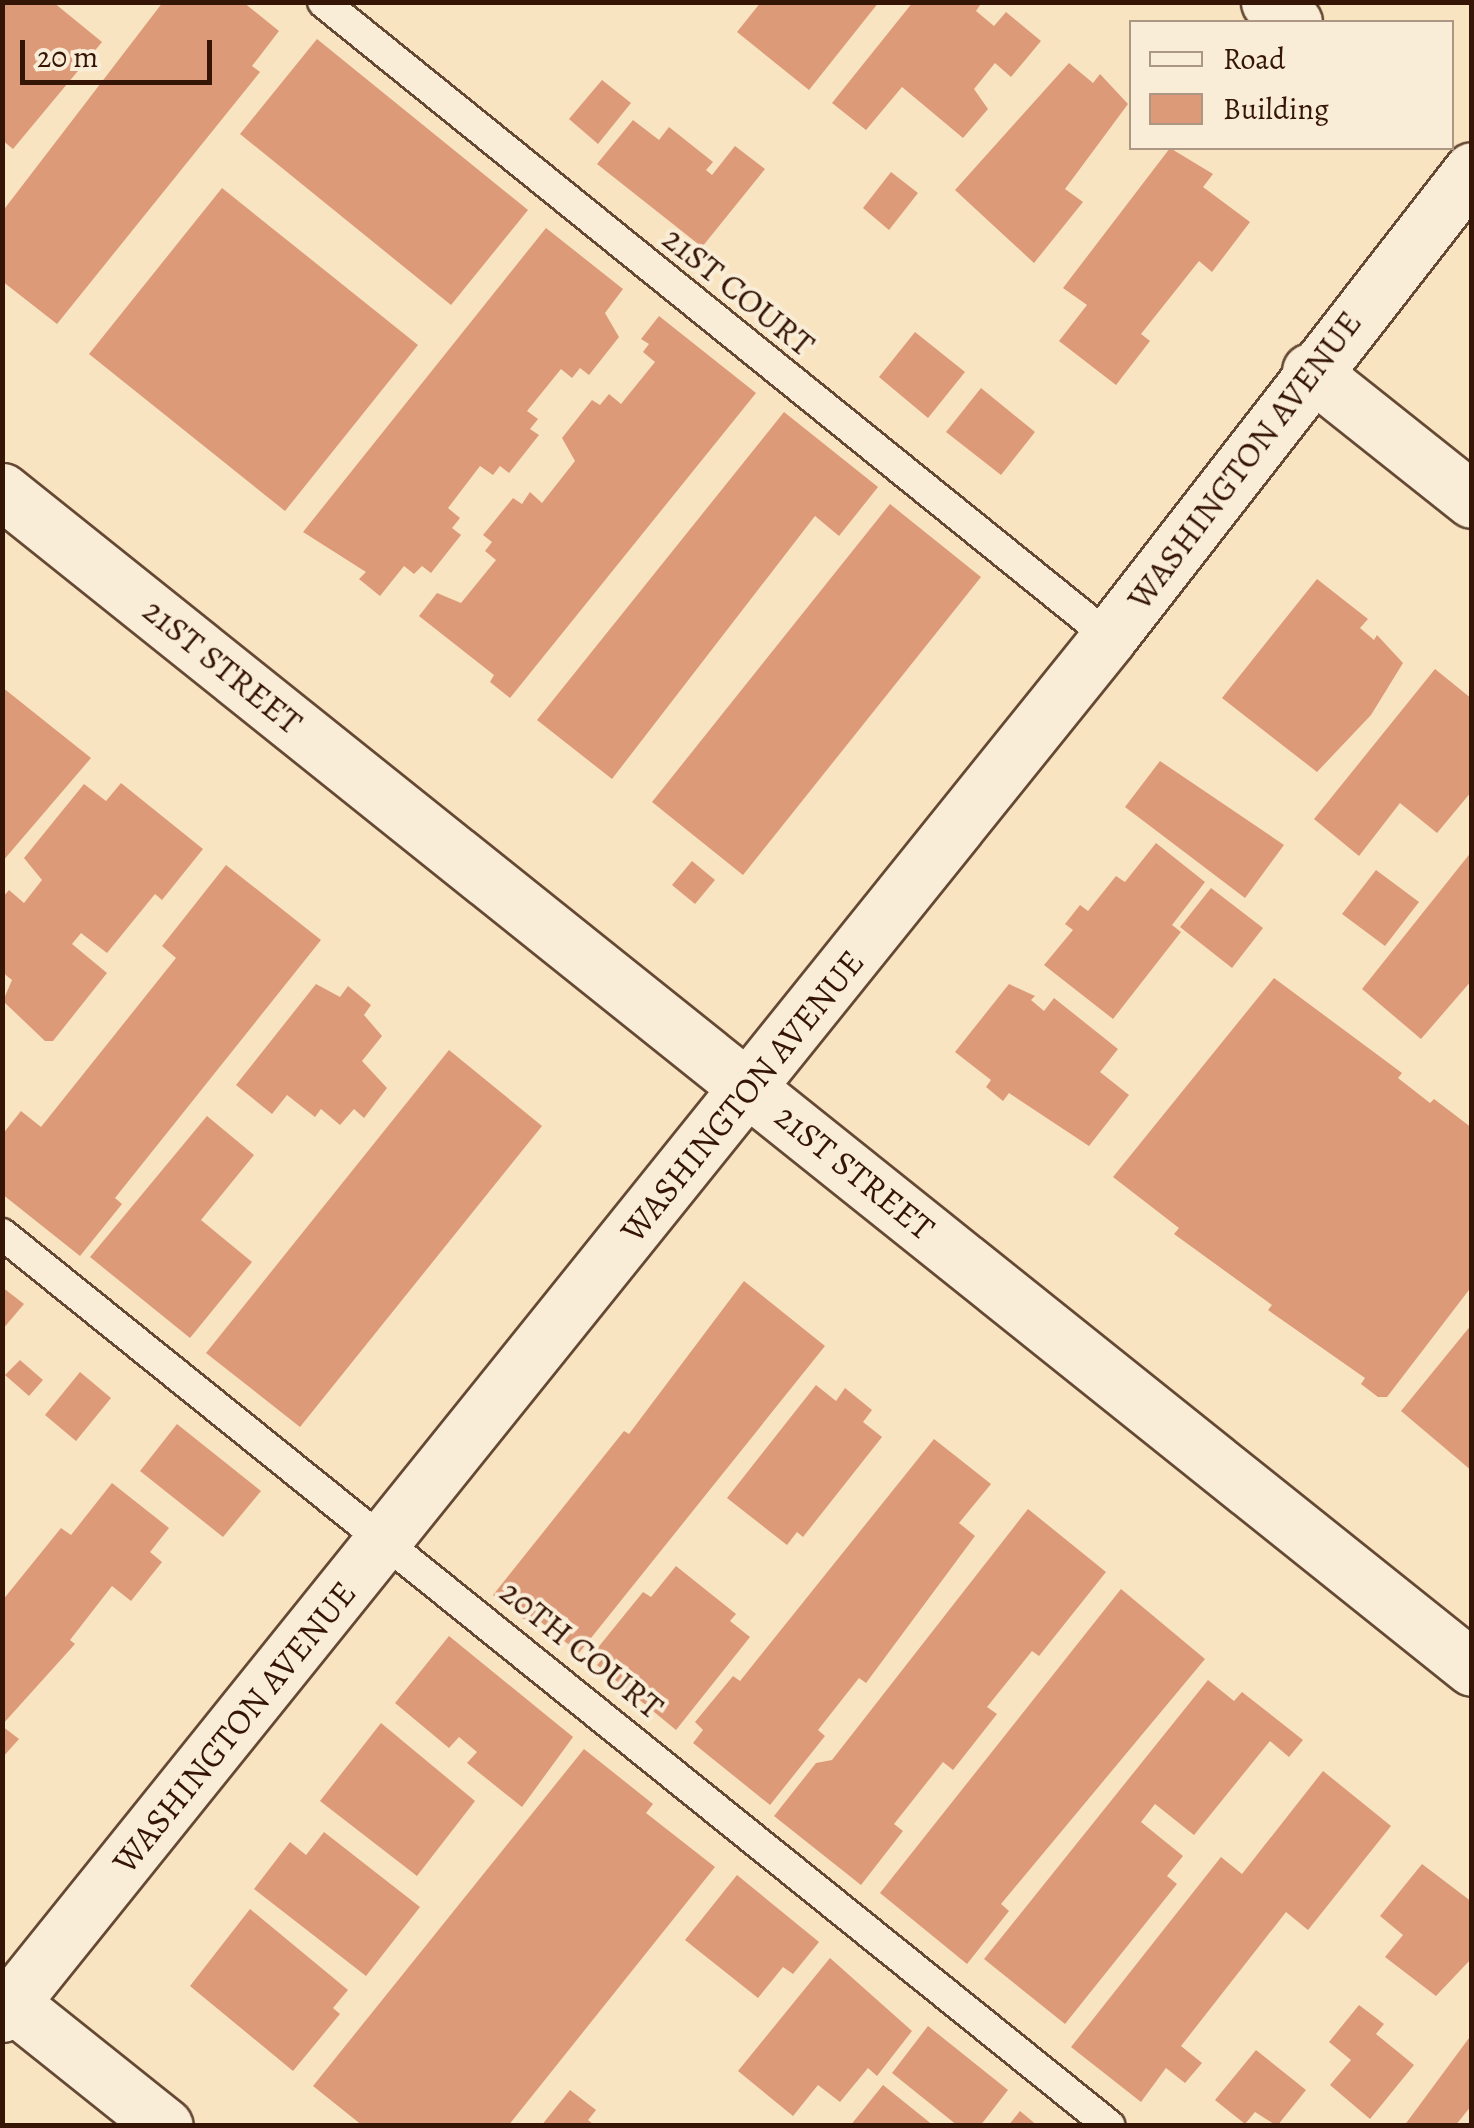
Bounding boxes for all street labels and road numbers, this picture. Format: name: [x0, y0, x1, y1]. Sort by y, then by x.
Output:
street label: 21ST COURT: [655, 217, 823, 365]
street label: WASHINGTON AVENUE: [1118, 302, 1370, 618]
street label: 21ST STREET: [135, 589, 311, 743]
street label: WASHINGTON AVENUE: [611, 942, 873, 1250]
street label: 21ST STREET: [767, 1095, 943, 1249]
street label: 20TH COURT: [492, 1570, 672, 1728]
street label: WASHINGTON AVENUE: [103, 1573, 365, 1881]

